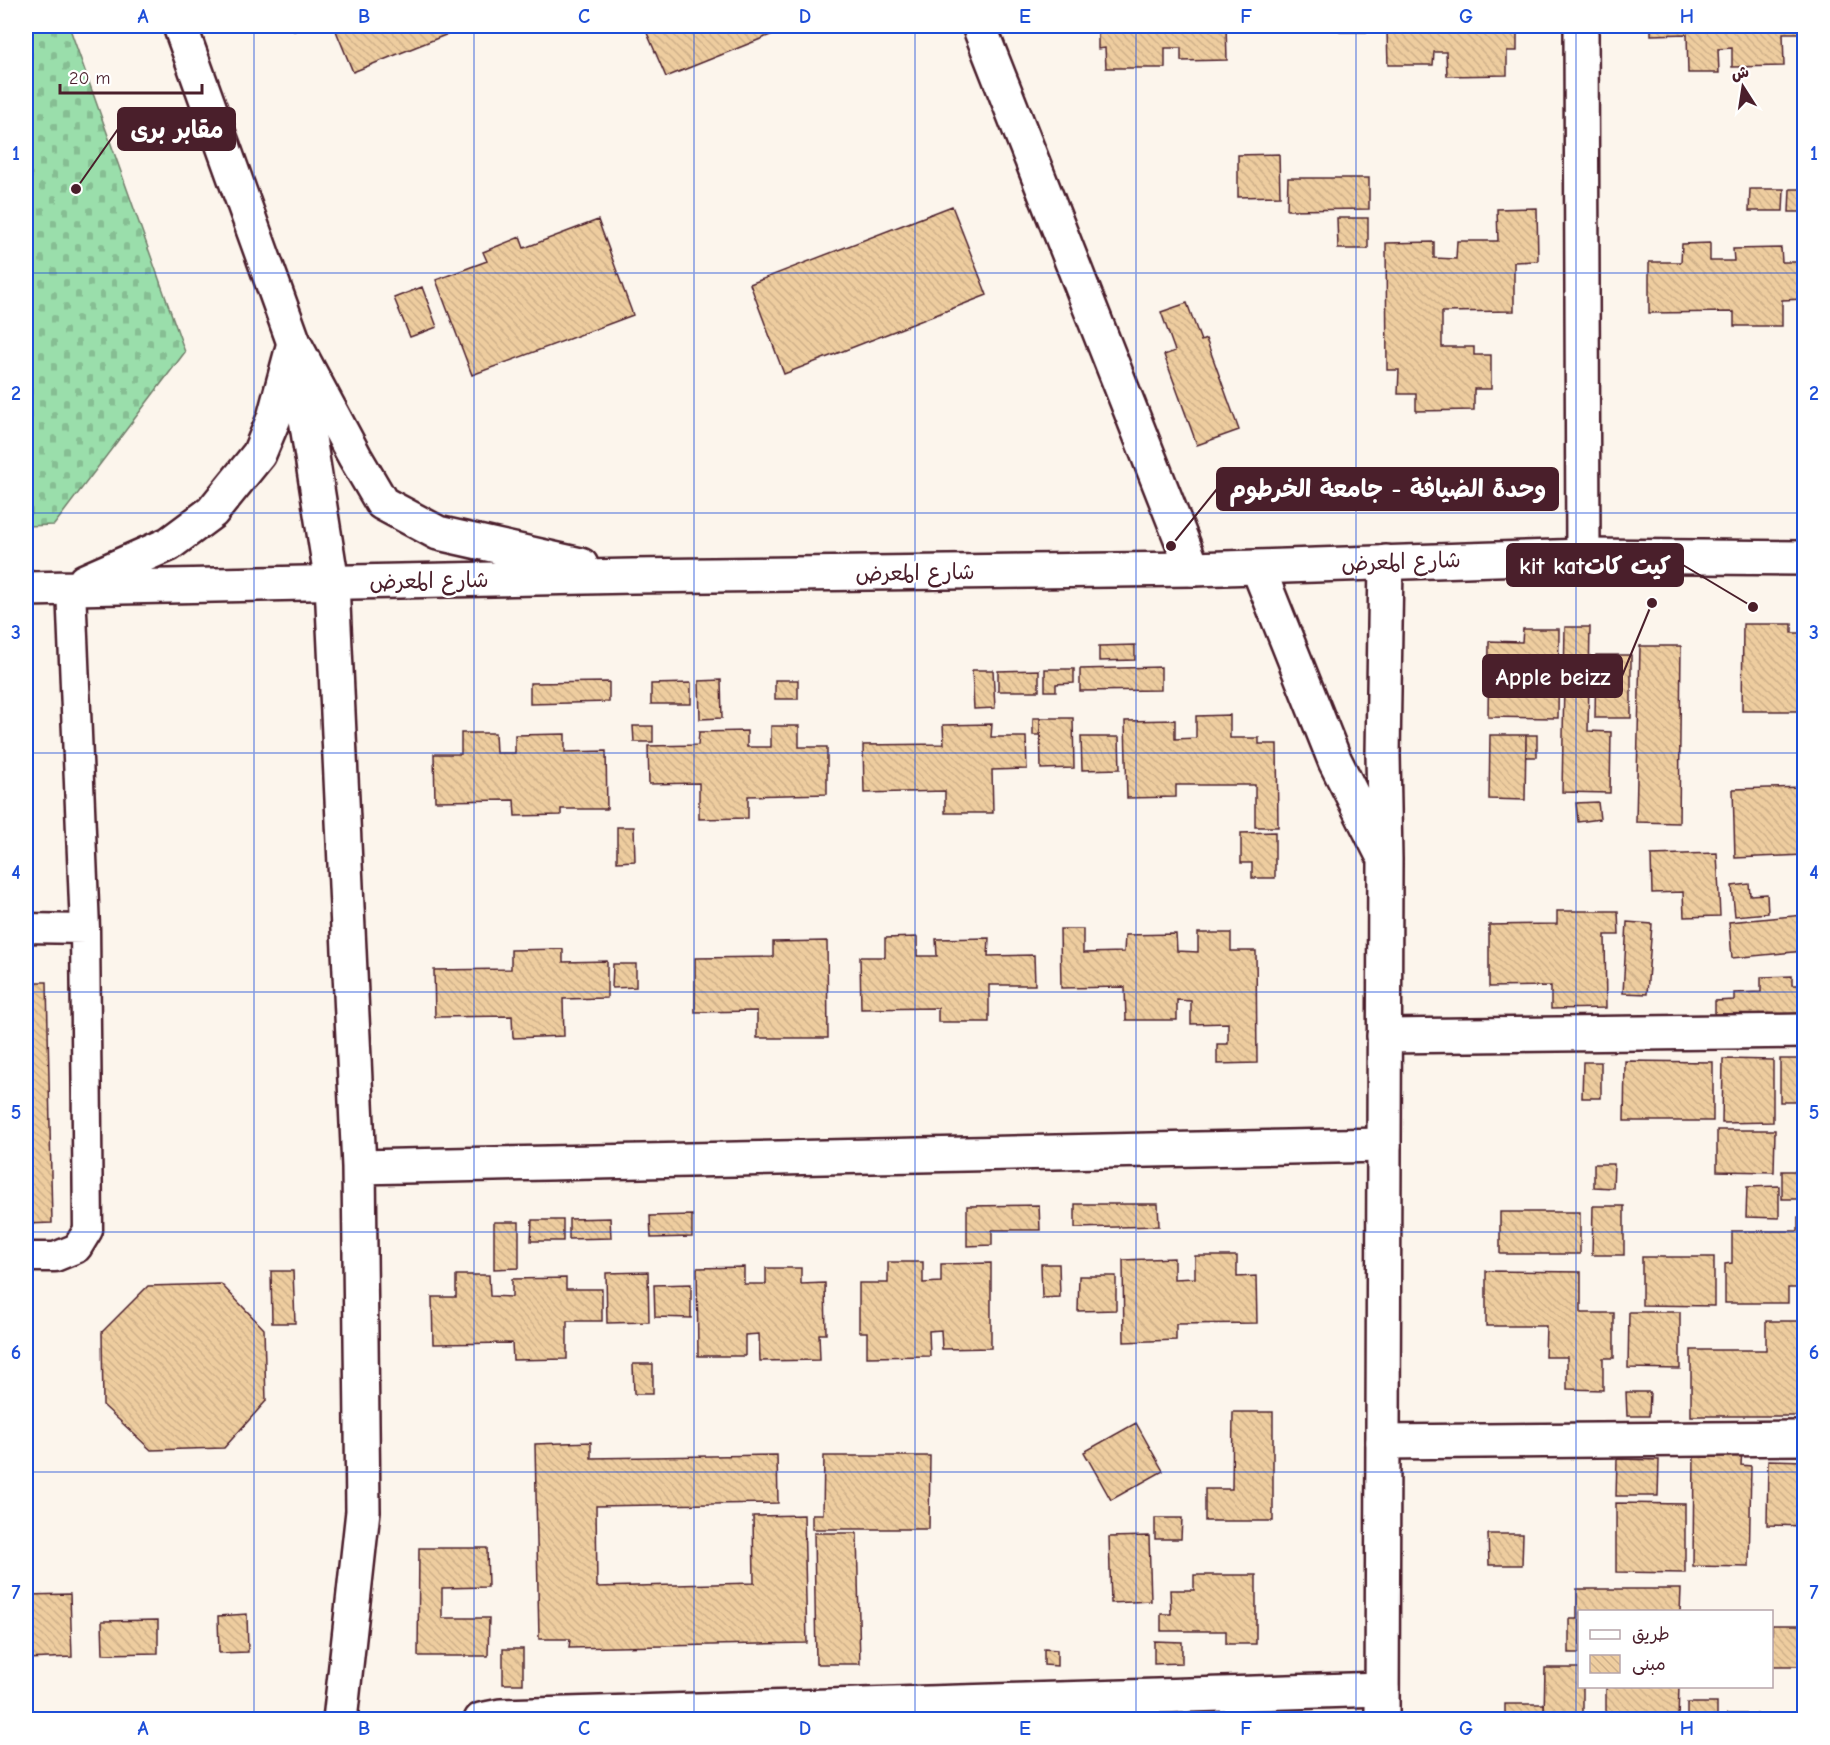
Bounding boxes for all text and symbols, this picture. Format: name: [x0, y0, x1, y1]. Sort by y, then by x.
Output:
text: A: [137, 5, 149, 28]
text: B: [358, 5, 370, 28]
text: C: [578, 5, 590, 28]
text: D: [799, 5, 811, 28]
text: E: [1019, 5, 1031, 28]
text: F: [1240, 5, 1252, 28]
text: G: [1459, 5, 1473, 28]
text: H: [1680, 5, 1694, 28]
scale bar: [60, 57, 202, 95]
north arrow: [1713, 57, 1773, 117]
text: ش: [1730, 63, 1751, 84]
text: 20 m: [69, 68, 110, 89]
callout: مقابر برى: [118, 108, 235, 150]
text: مقابر برى: [130, 116, 224, 144]
text: 1: [12, 142, 20, 165]
text: 1: [1810, 142, 1818, 165]
text: 2: [11, 382, 21, 405]
text: 2: [1809, 382, 1819, 405]
callout: وحدة الضيافة - جامعة الخرطوم: [1217, 468, 1558, 510]
text: وحدة الضيافة - جامعة الخرطوم: [1230, 475, 1546, 507]
callout: kit katكيت كات: [1507, 544, 1683, 586]
street label: شارع المعرض: [1341, 547, 1461, 579]
text: kit katكيت كات: [1519, 552, 1671, 580]
street label: شارع المعرض: [855, 559, 975, 589]
street label: شارع المعرض: [369, 567, 489, 597]
text: 3: [11, 621, 21, 644]
text: 3: [1809, 621, 1819, 644]
callout: Apple beizz: [1483, 655, 1622, 697]
text: Apple beizz: [1495, 663, 1611, 691]
text: 4: [11, 861, 21, 884]
text: 4: [1809, 861, 1819, 884]
text: 5: [11, 1101, 21, 1124]
text: 5: [1809, 1101, 1819, 1124]
text: 6: [11, 1341, 21, 1364]
text: 6: [1809, 1341, 1819, 1364]
text: 7: [12, 1581, 21, 1604]
text: 7: [1810, 1581, 1819, 1604]
legend: [1578, 1610, 1773, 1688]
text: طريق: [1632, 1624, 1670, 1645]
text: مبنى: [1632, 1654, 1666, 1675]
text: A: [137, 1717, 149, 1740]
text: B: [358, 1717, 370, 1740]
text: C: [578, 1717, 590, 1740]
text: D: [799, 1717, 811, 1740]
text: E: [1019, 1717, 1031, 1740]
text: F: [1240, 1717, 1252, 1740]
text: G: [1459, 1717, 1473, 1740]
text: H: [1680, 1717, 1694, 1740]

